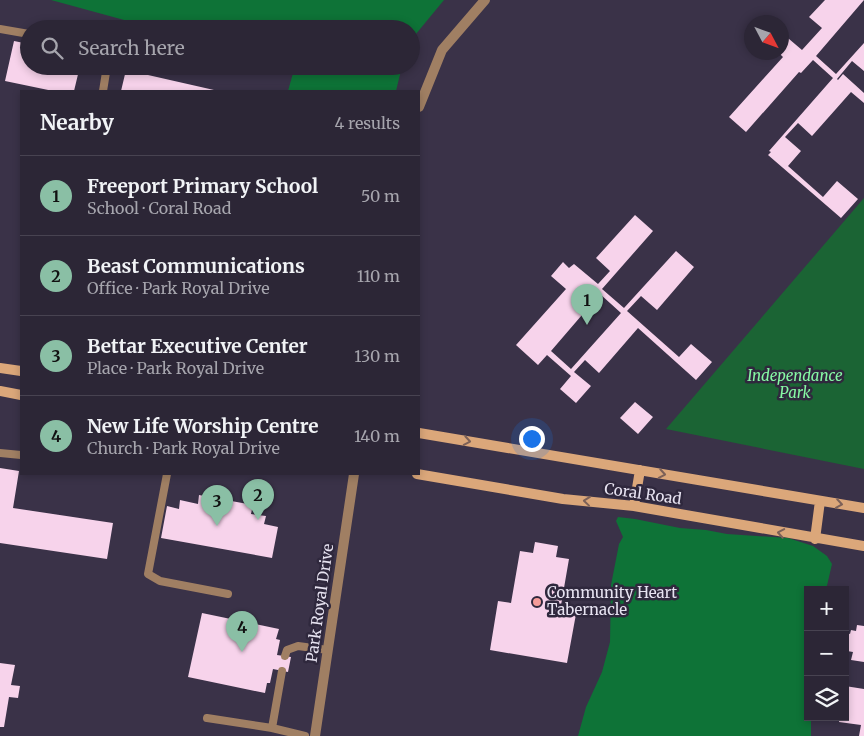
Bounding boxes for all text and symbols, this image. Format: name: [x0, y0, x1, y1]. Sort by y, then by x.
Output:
north arrow: [744, 15, 789, 60]
search box: [20, 20, 420, 75]
icon: search: [38, 34, 66, 62]
text: Search here: [78, 36, 185, 60]
text: Nearby: [40, 109, 114, 136]
text: 4 results: [334, 113, 400, 133]
text: Freeport Primary School: [87, 174, 318, 198]
text: 1: [52, 186, 60, 206]
text: 50 m: [361, 186, 400, 206]
text: School · Coral Road: [87, 198, 231, 218]
text: Beast Communications: [87, 254, 305, 278]
text: 2: [51, 266, 61, 286]
text: 110 m: [357, 266, 400, 286]
text: Office · Park Royal Drive: [87, 278, 270, 298]
pin: 1: [571, 284, 603, 325]
text: Bettar Executive Center: [87, 334, 308, 358]
text: 3: [51, 346, 61, 366]
text: 130 m: [354, 346, 400, 366]
text: Place · Park Royal Drive: [87, 358, 264, 378]
park label: Independance Park: [747, 366, 843, 402]
text: New Life Worship Centre: [87, 414, 318, 438]
text: 4: [51, 426, 61, 446]
text: 140 m: [354, 426, 400, 446]
your location: [519, 426, 545, 452]
one-way arrow: [462, 435, 471, 445]
text: Church · Park Royal Drive: [87, 438, 280, 458]
one-way arrow: [657, 468, 666, 478]
pin: 2: [242, 479, 274, 520]
street label: Coral Road: [603, 479, 683, 508]
pin: 3: [201, 485, 233, 526]
one-way arrow: [582, 496, 590, 507]
one-way arrow: [835, 498, 843, 508]
one-way arrow: [777, 528, 786, 538]
street label: Park Royal Drive: [302, 542, 337, 664]
place label: Community Heart Tabernacle: [547, 583, 677, 619]
map controls: [804, 586, 849, 721]
button: +: [804, 586, 849, 631]
marker: Community Heart Tabernacle: [531, 596, 543, 608]
pin: 4: [226, 611, 258, 652]
button: −: [804, 631, 849, 676]
button: layers: [804, 676, 849, 721]

